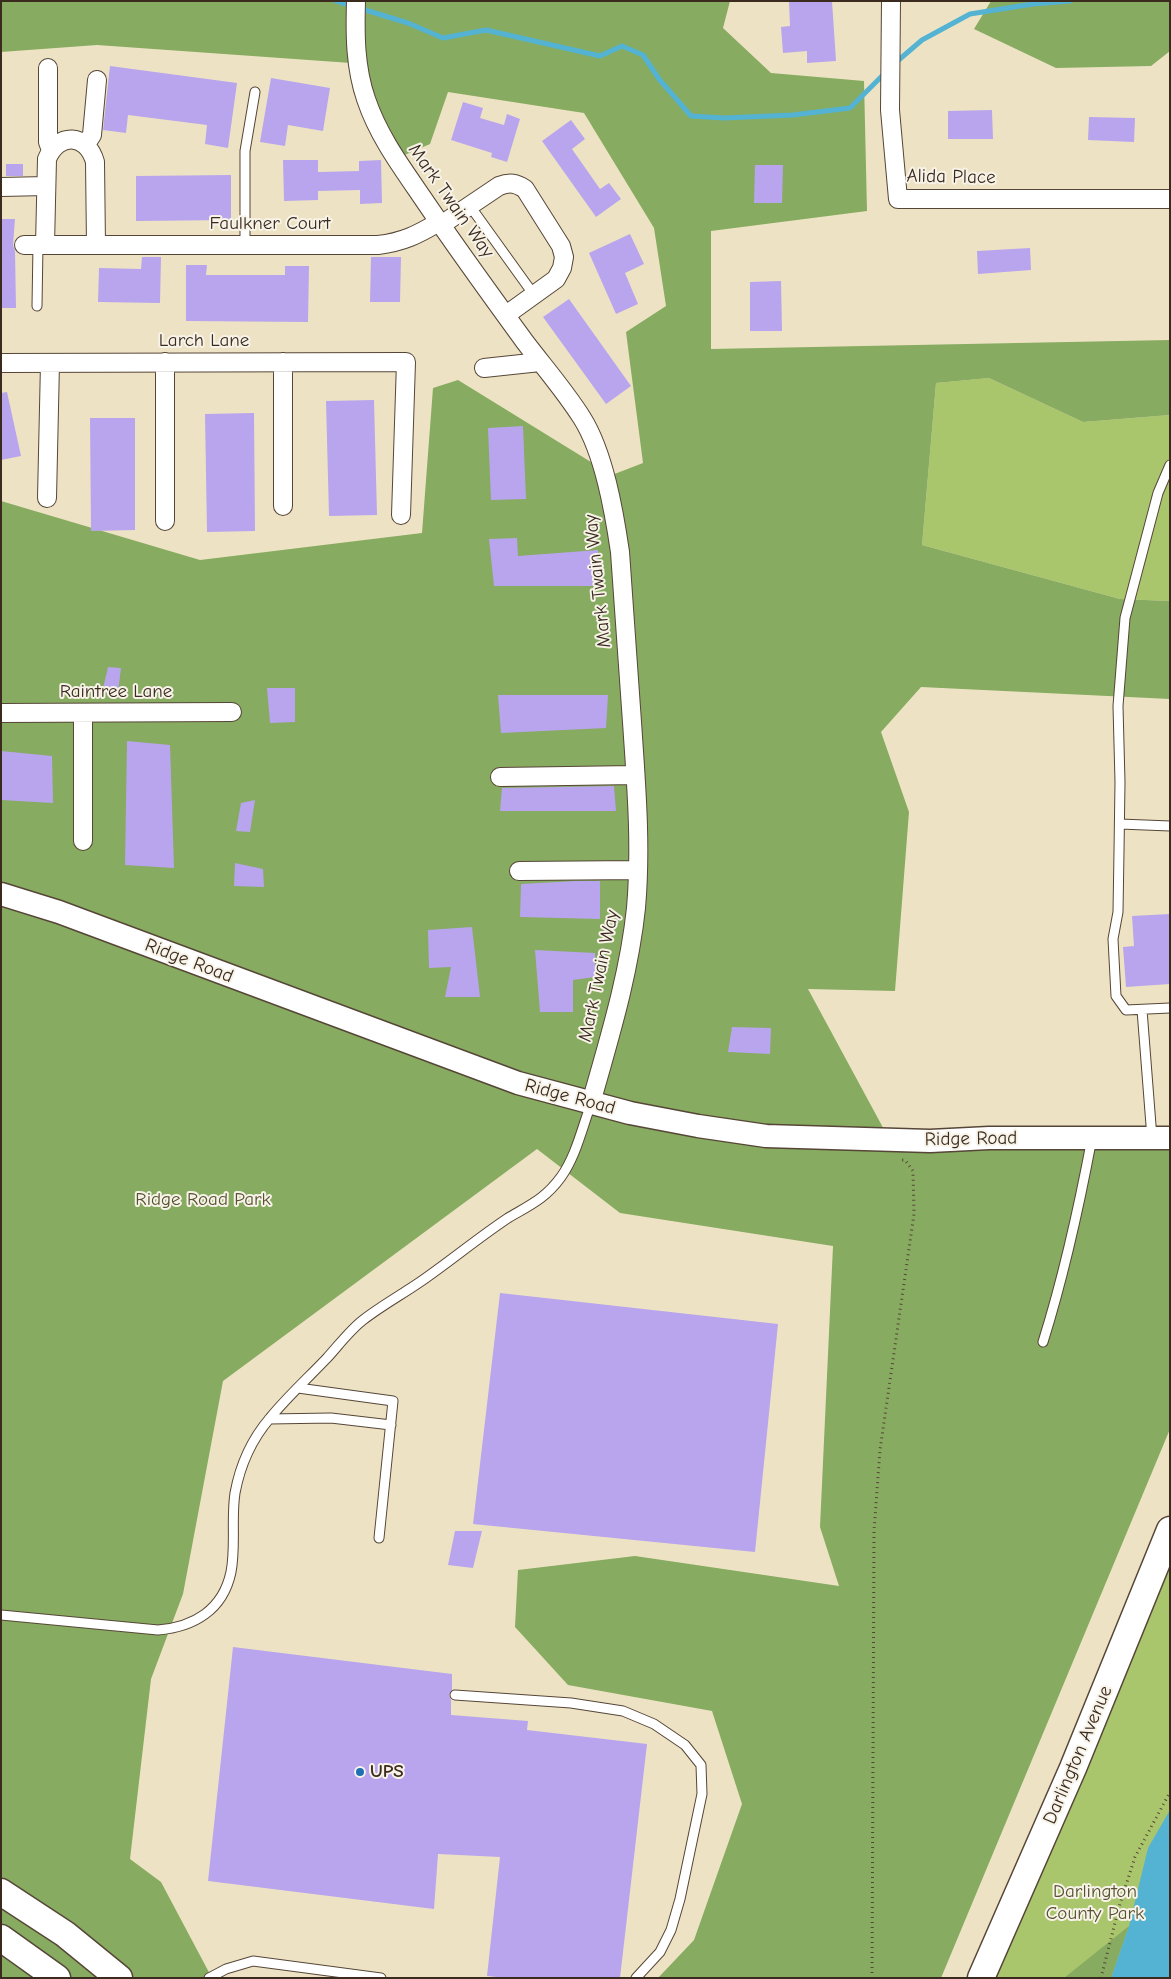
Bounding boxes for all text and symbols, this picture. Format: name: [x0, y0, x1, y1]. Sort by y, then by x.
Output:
street label: Mark Twain Way: [403, 139, 499, 263]
street label: Alida Place: [906, 165, 996, 189]
street label: Faulkner Court: [209, 213, 331, 235]
street label: Larch Lane: [159, 330, 249, 352]
street label: Mark Twain Way: [580, 513, 616, 649]
street label: Raintree Lane: [60, 681, 172, 703]
street label: Mark Twain Way: [574, 908, 624, 1044]
street label: Ridge Road: [142, 934, 236, 988]
street label: Ridge Road: [522, 1074, 618, 1120]
street label: Ridge Road: [924, 1127, 1018, 1151]
park label: Ridge Road Park: [135, 1189, 271, 1211]
street label: Darlington Avenue: [1039, 1682, 1117, 1828]
place label: UPS: [370, 1761, 404, 1783]
marker: UPS: [354, 1766, 366, 1778]
park label: Darlington County Park: [1046, 1881, 1144, 1925]

